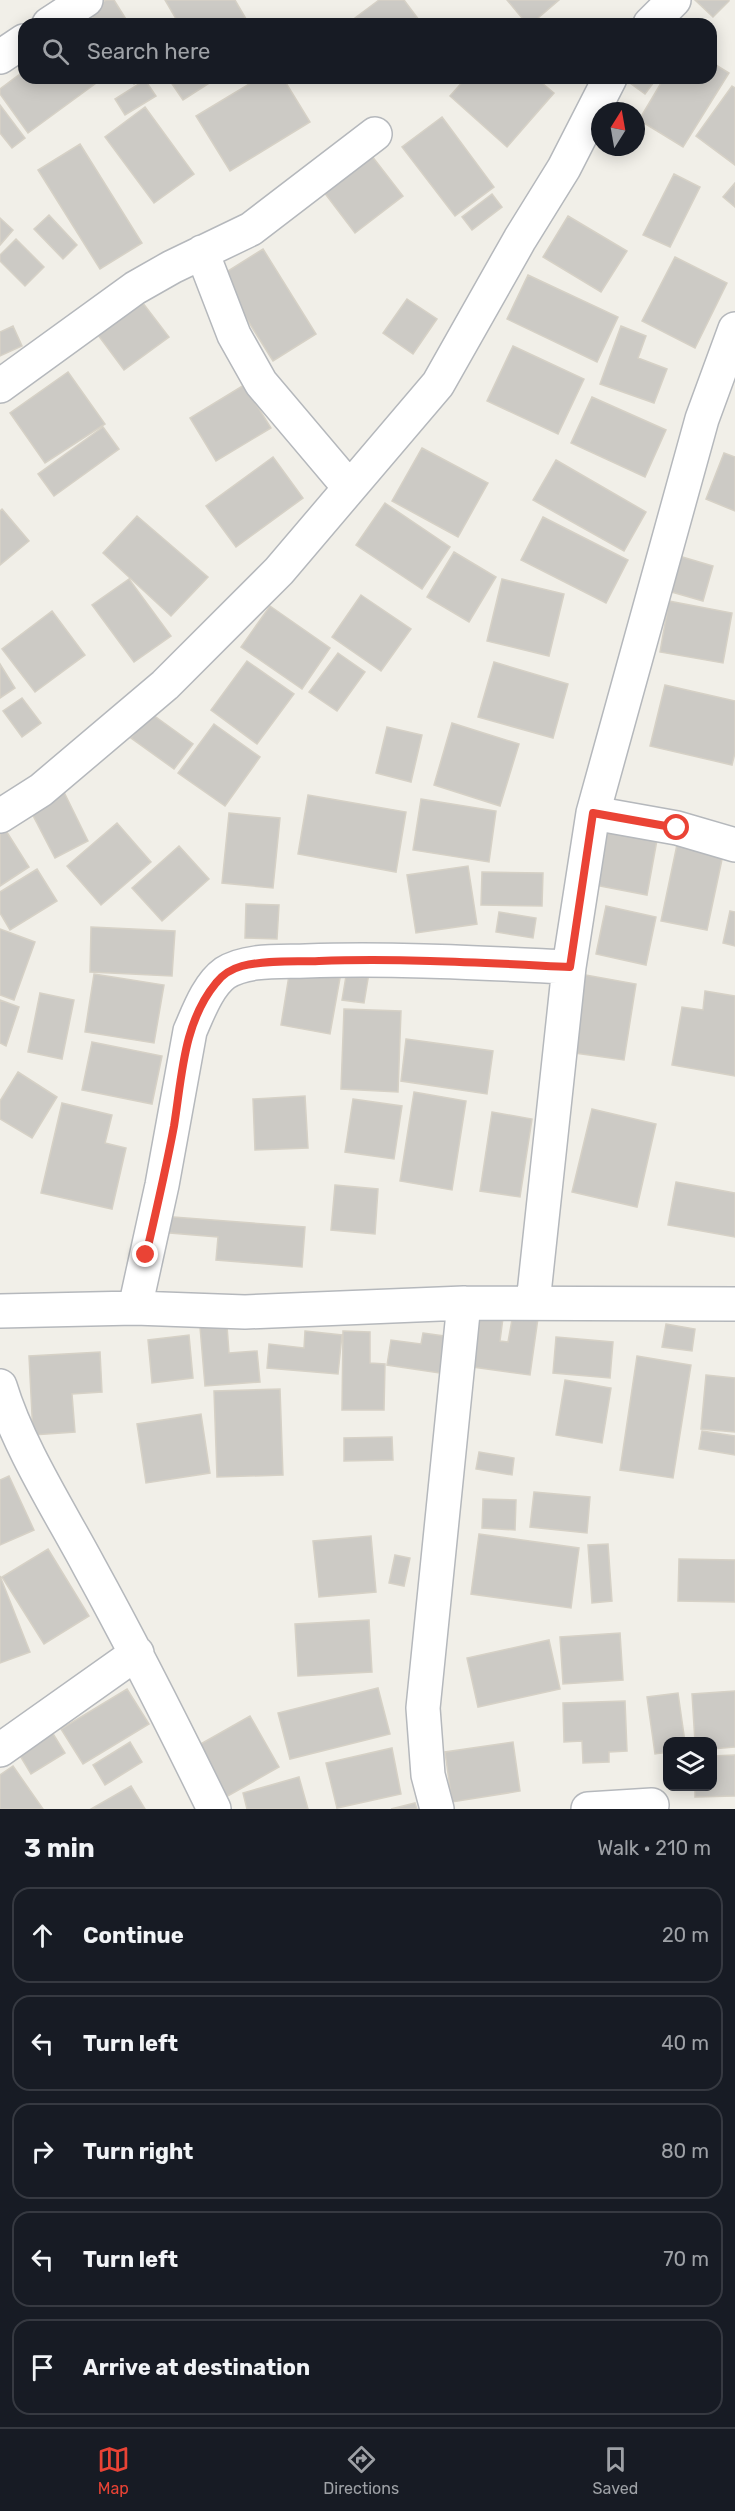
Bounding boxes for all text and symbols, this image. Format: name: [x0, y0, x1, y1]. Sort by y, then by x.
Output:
search box: [18, 18, 717, 84]
icon: search: [39, 35, 72, 68]
text: Search here: [87, 38, 210, 65]
north arrow: [591, 102, 645, 156]
route start: [663, 814, 689, 840]
route end: [132, 1241, 158, 1267]
map controls: [663, 1737, 717, 1791]
button: layers: [663, 1737, 717, 1791]
text: 3 min: [24, 1833, 95, 1864]
text: Walk · 210 m: [597, 1836, 711, 1860]
icon: ahead: [26, 1919, 59, 1952]
text: Continue: [83, 1922, 184, 1949]
text: 20 m: [662, 1923, 709, 1947]
icon: left: [26, 2027, 59, 2060]
text: Turn left: [83, 2030, 178, 2057]
text: 40 m: [661, 2031, 709, 2055]
icon: right: [26, 2135, 59, 2168]
text: Turn right: [83, 2138, 193, 2165]
text: 80 m: [661, 2139, 709, 2163]
icon: left: [26, 2243, 59, 2276]
text: Turn left: [83, 2246, 178, 2273]
text: 70 m: [663, 2247, 709, 2271]
icon: arrive: [26, 2351, 59, 2384]
text: Arrive at destination: [83, 2354, 310, 2381]
tab: Map: [97, 2443, 130, 2498]
tab: Directions: [323, 2443, 399, 2498]
tab: Saved: [593, 2443, 638, 2498]

